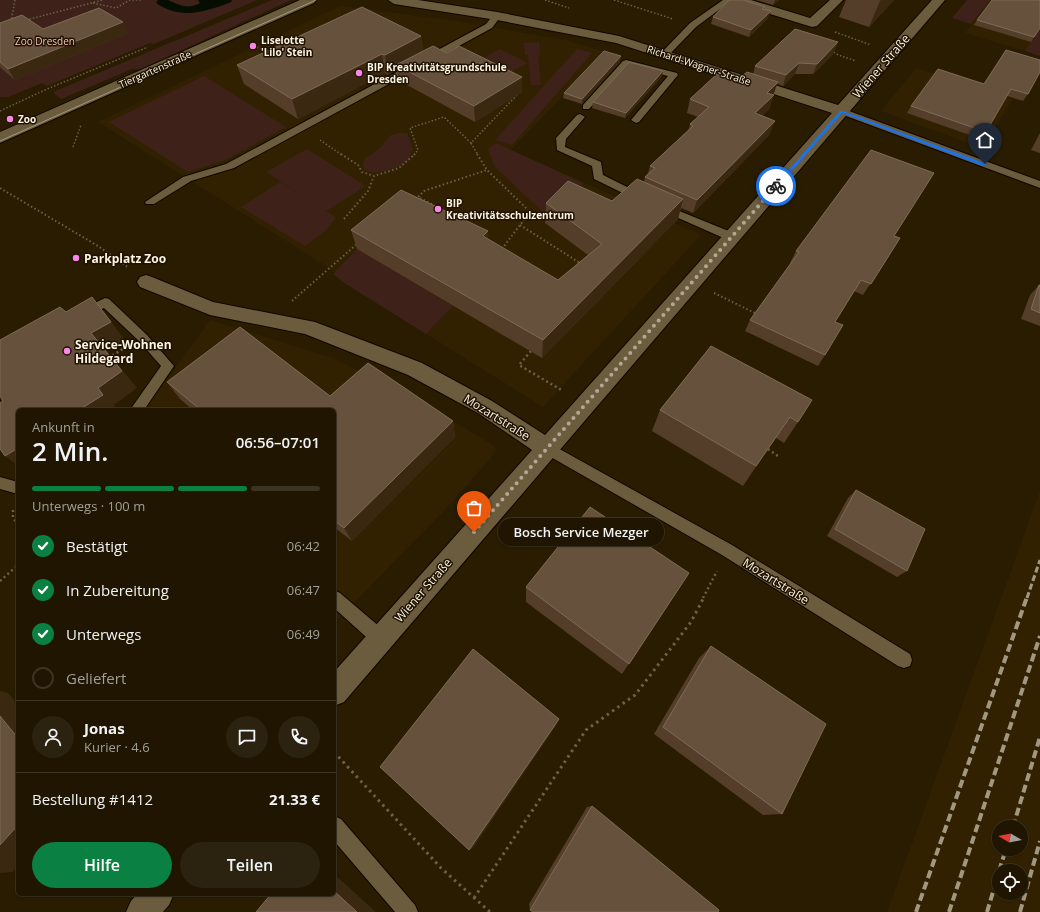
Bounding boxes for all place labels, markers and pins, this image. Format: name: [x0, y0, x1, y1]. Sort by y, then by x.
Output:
place label: Liselotte 'Lilo' Stein: [261, 33, 312, 59]
marker: Liselotte 'Lilo' Stein: [248, 41, 258, 51]
place label: BIP Kreativitätsgrundschule Dresden: [367, 60, 507, 86]
marker: BIP Kreativitätsgrundschule Dresden: [354, 68, 364, 78]
place label: Zoo: [18, 112, 36, 126]
marker: Zoo: [5, 114, 15, 124]
pin: [968, 123, 1002, 164]
place label: BIP Kreativitätsschulzentrum: [446, 196, 574, 222]
marker: BIP Kreativitätsschulzentrum: [433, 204, 443, 214]
place label: Parkplatz Zoo: [84, 250, 166, 267]
marker: Parkplatz Zoo: [71, 253, 81, 263]
place label: Service-Wohnen Hildegard: [75, 336, 172, 367]
marker: Service-Wohnen Hildegard: [62, 346, 72, 356]
pin: [457, 491, 491, 532]
callout: Bosch Service Mezger: [498, 518, 664, 546]

